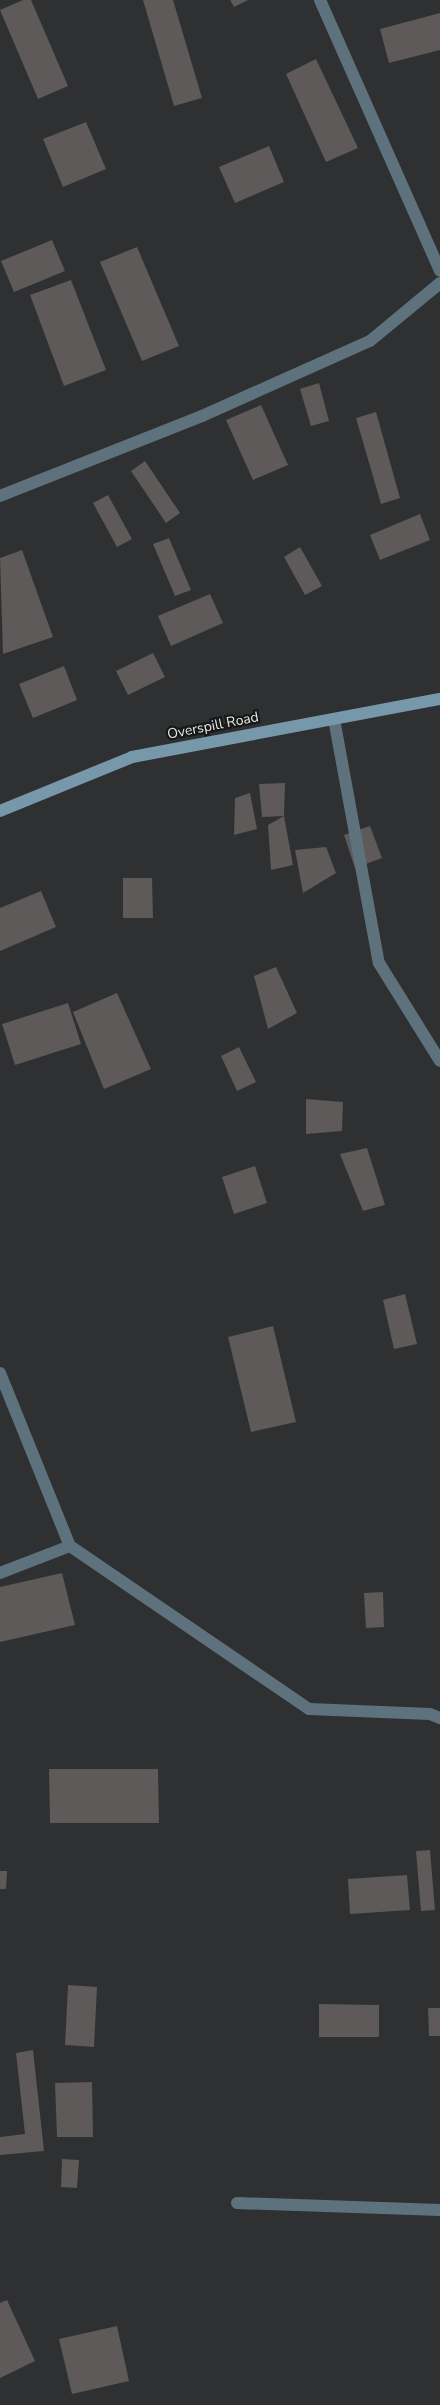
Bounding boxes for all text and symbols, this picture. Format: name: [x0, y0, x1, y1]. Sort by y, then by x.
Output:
street label: Overspill Road: [166, 709, 260, 743]

